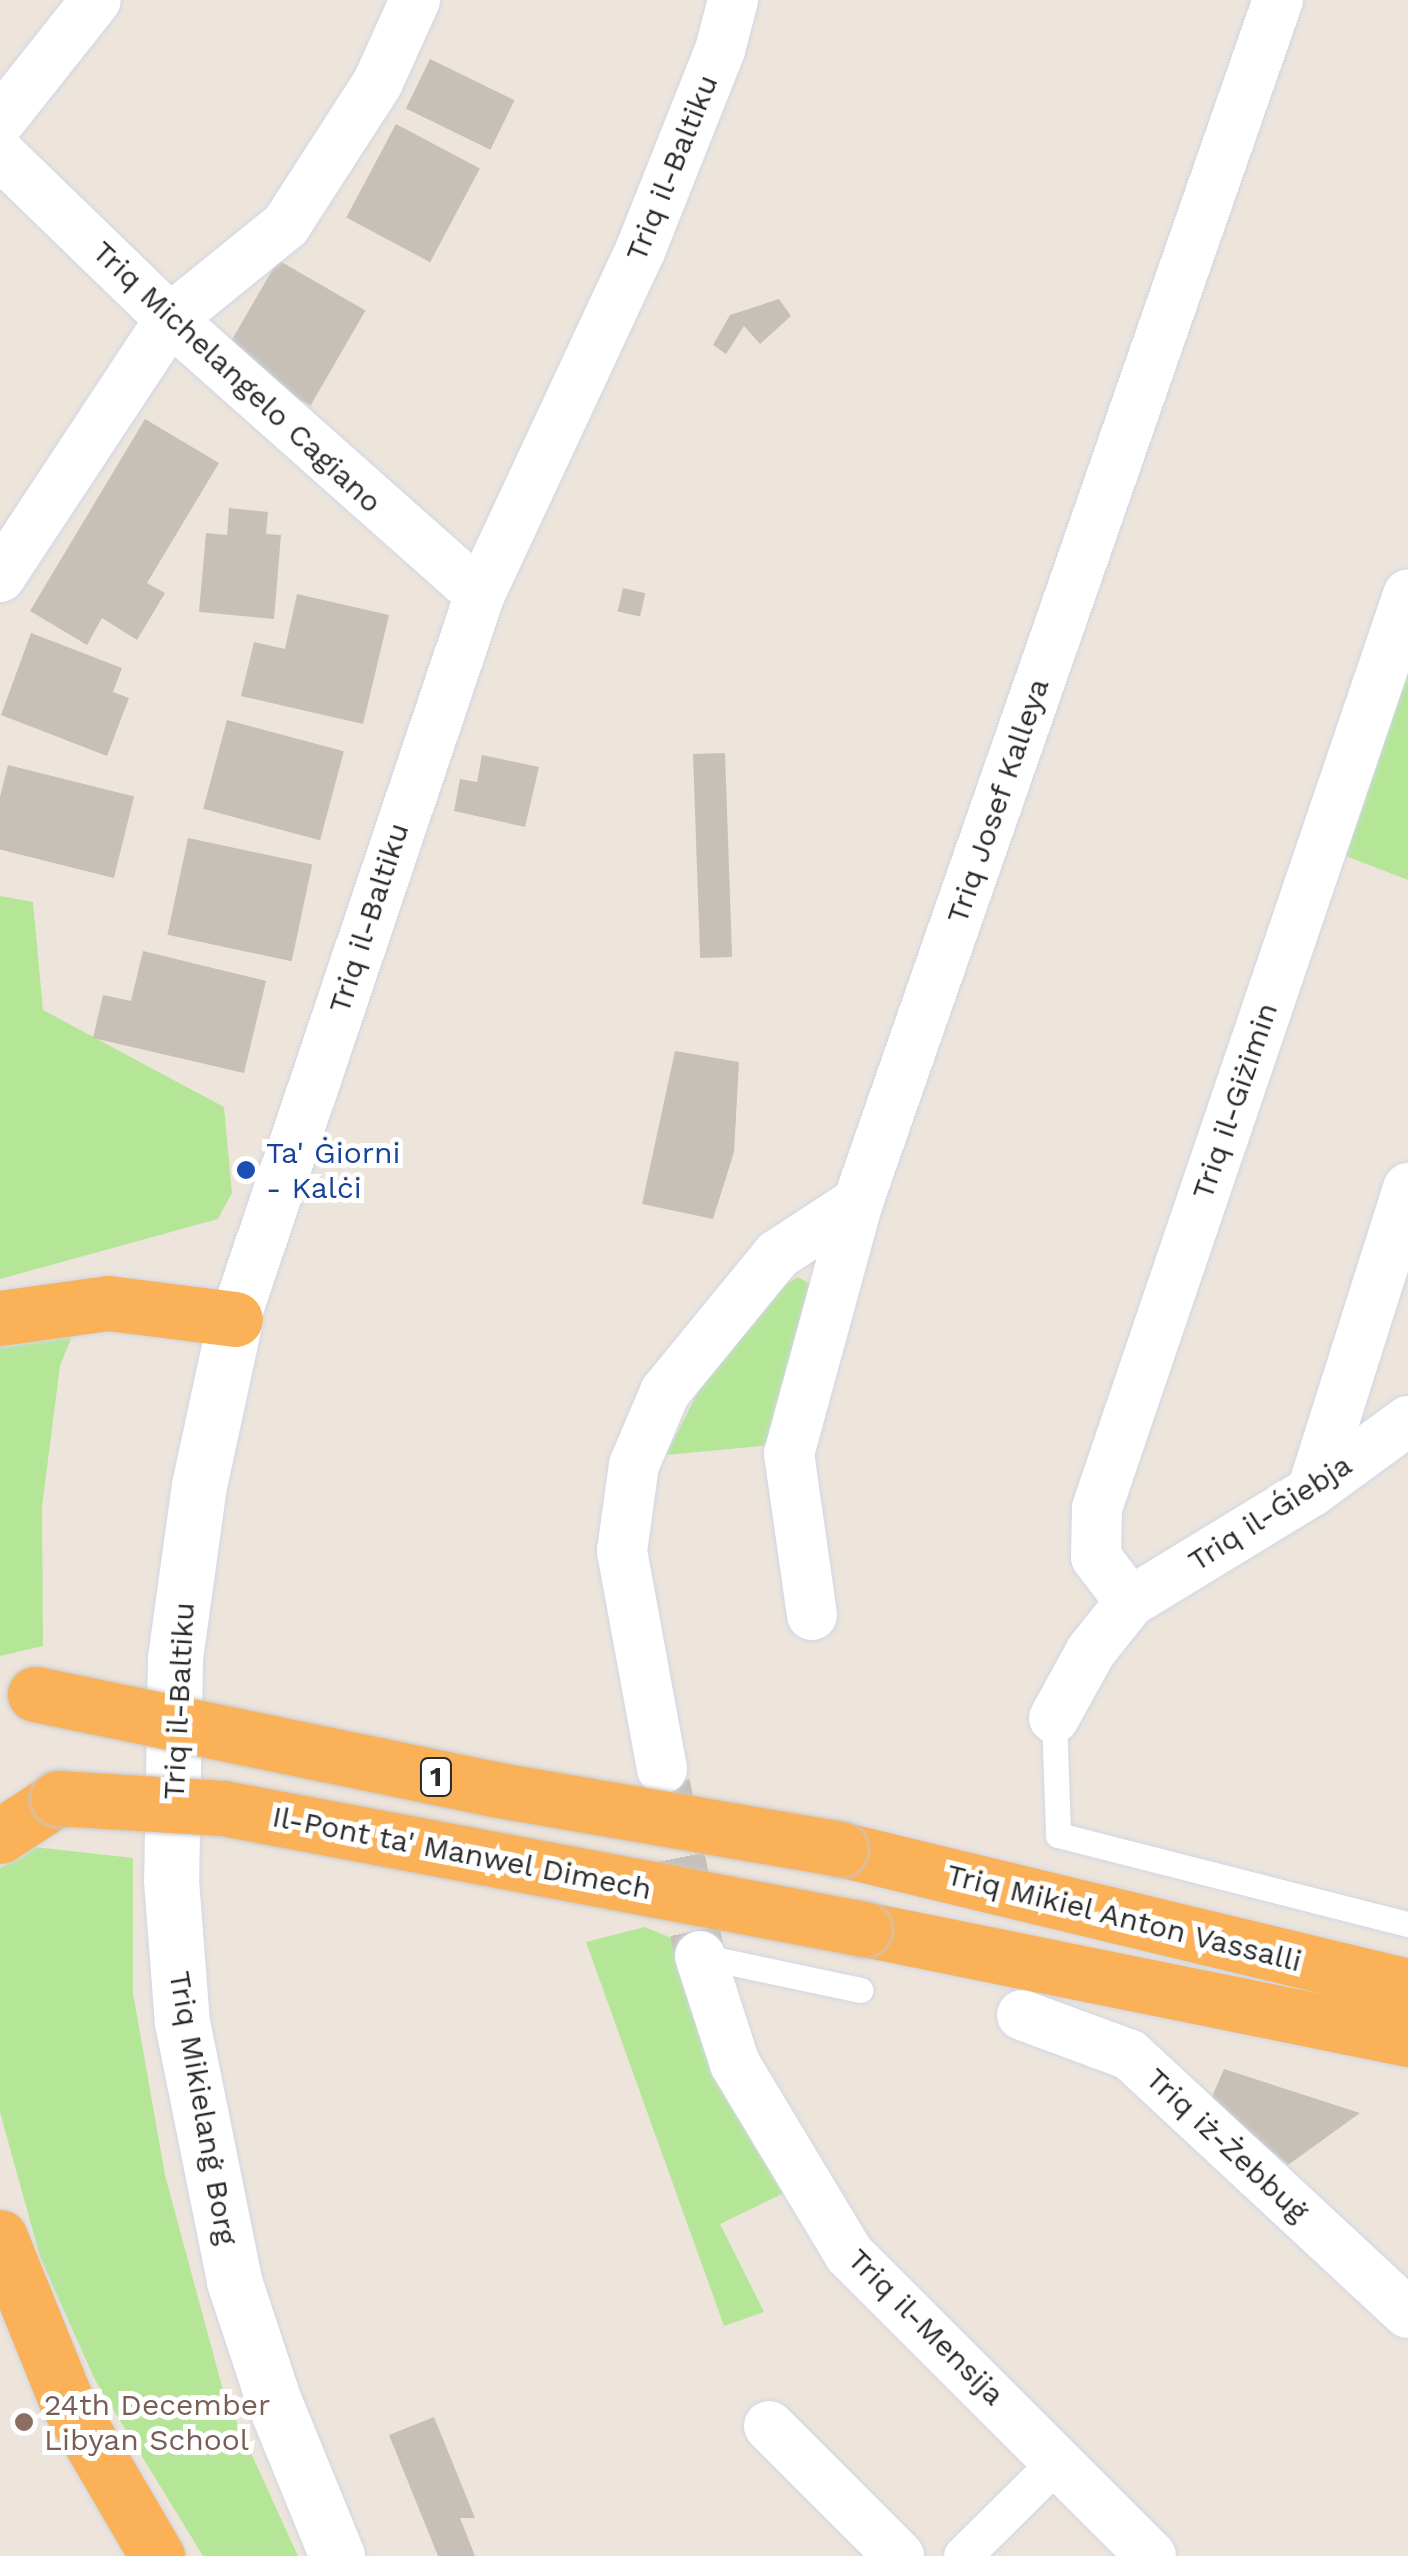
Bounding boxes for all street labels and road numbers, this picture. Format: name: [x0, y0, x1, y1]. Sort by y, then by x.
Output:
street label: Triq il-Baltiku: [618, 70, 726, 266]
street label: Triq Michelangelo Cagiano: [85, 234, 389, 520]
street label: Triq Josef Kalleya: [939, 673, 1057, 929]
street label: Triq il-Baltiku: [321, 818, 417, 1018]
street label: Triq il-Giżimin: [1185, 998, 1285, 1204]
street label: Triq il-Ǵiebja: [1182, 1447, 1358, 1579]
street label: Triq il-Baltiku: [156, 1601, 202, 1801]
road number: 1: [418, 1754, 454, 1800]
street label: Il-Pont ta' Manwel Dimech: [268, 1798, 656, 1908]
street label: Triq Mikiel Anton Vassalli: [941, 1856, 1307, 1980]
street label: Triq Mikielanġ Borg: [161, 1968, 245, 2248]
street label: Triq iż-Żebbuġ: [1138, 2061, 1316, 2229]
street label: Triq il-Mensija: [840, 2241, 1012, 2413]

